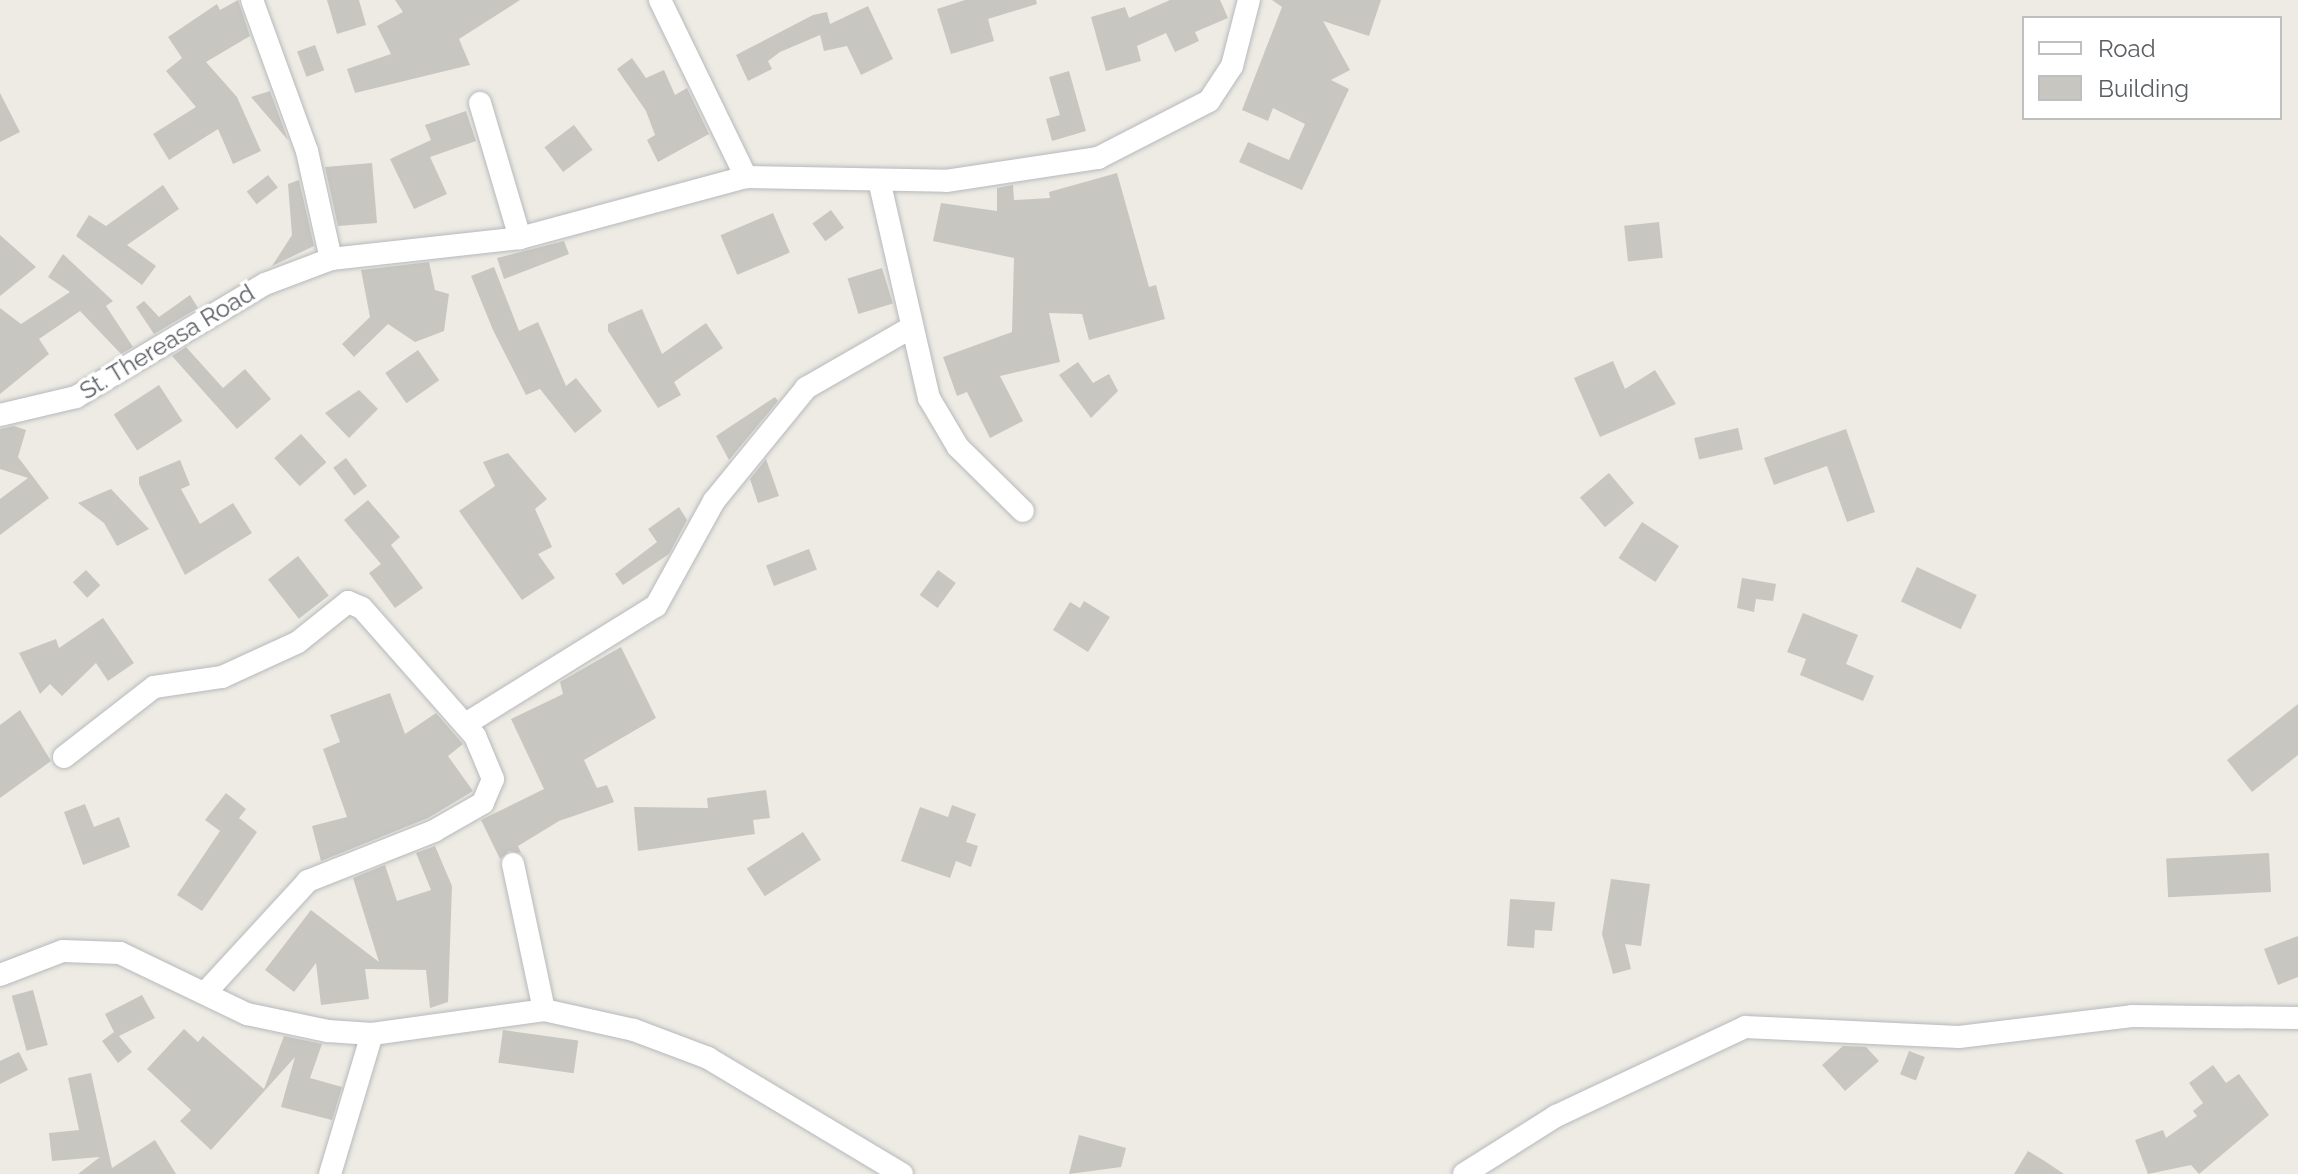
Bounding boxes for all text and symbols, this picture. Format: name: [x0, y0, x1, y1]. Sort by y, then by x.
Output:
legend: [2022, 16, 2282, 120]
text: Road: [2098, 34, 2156, 63]
text: Building: [2098, 74, 2189, 103]
street label: St. Thereasa Road: [74, 278, 260, 406]

